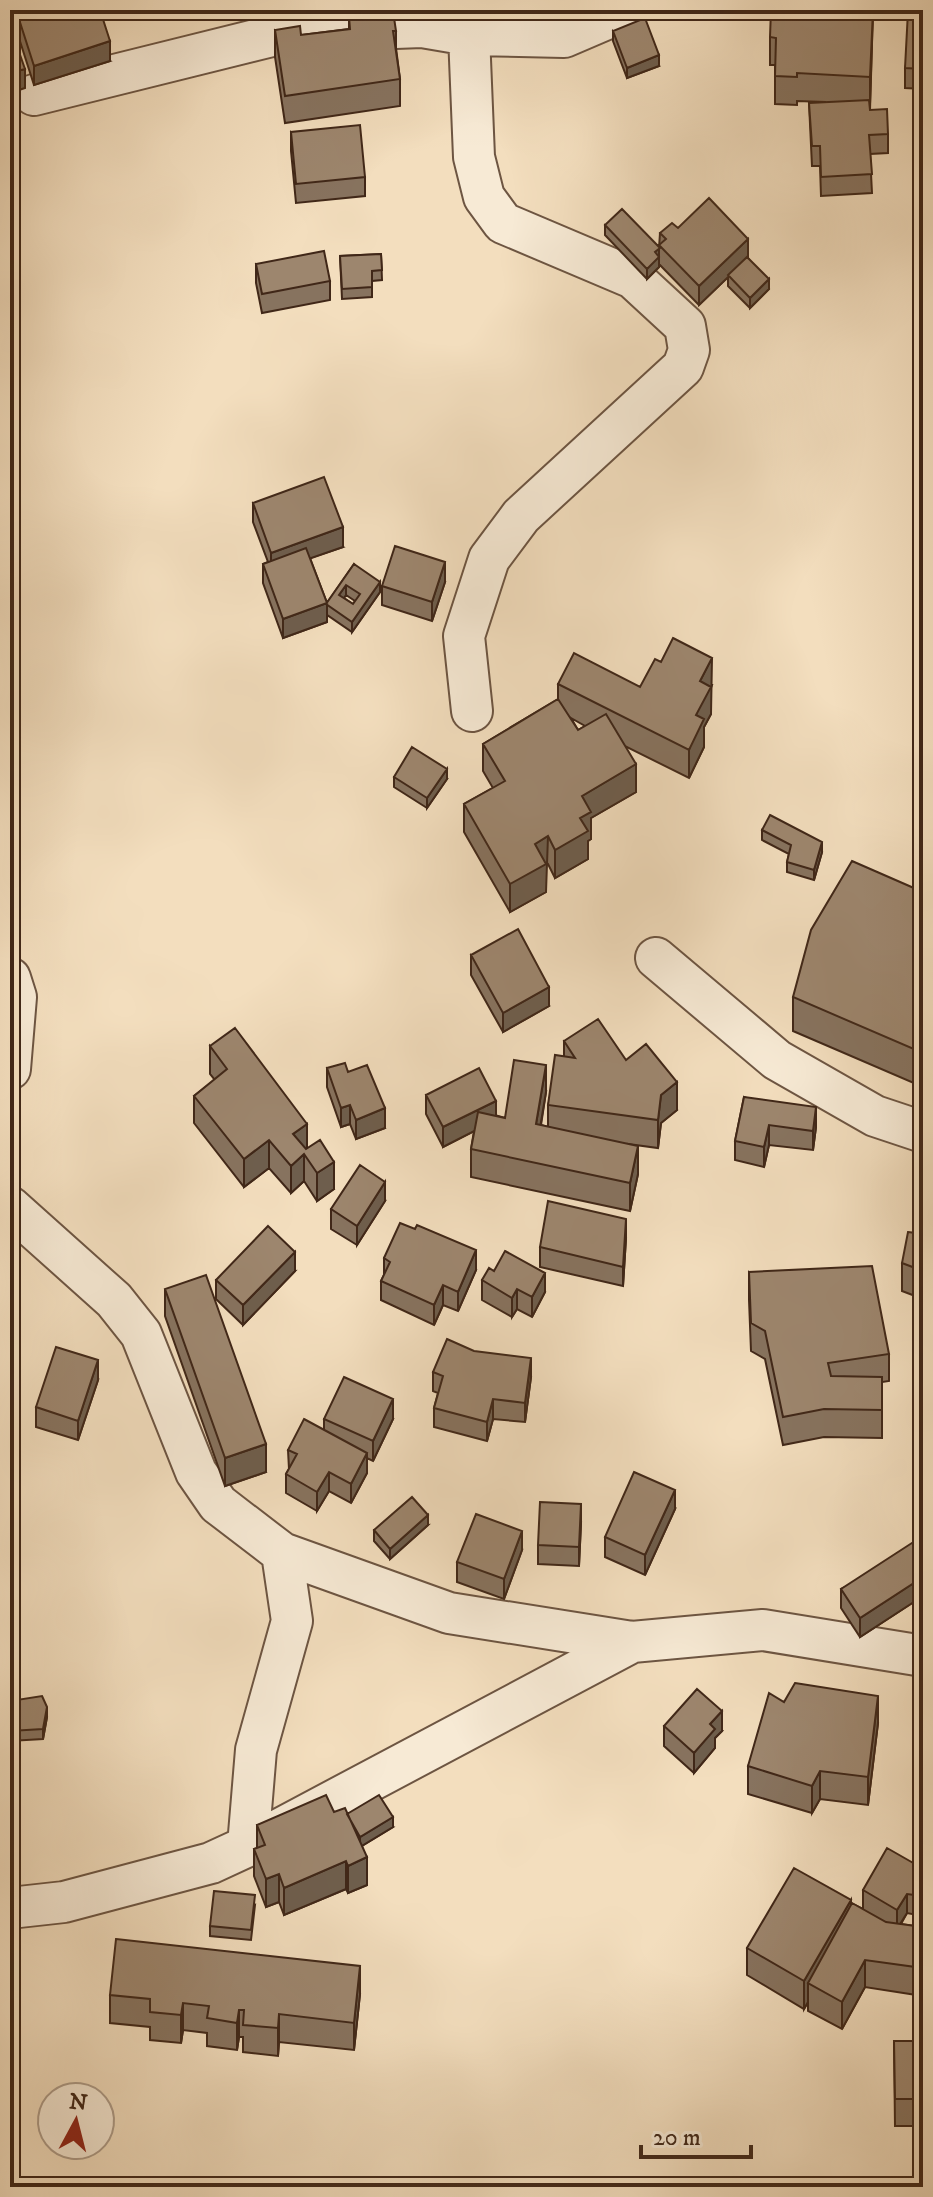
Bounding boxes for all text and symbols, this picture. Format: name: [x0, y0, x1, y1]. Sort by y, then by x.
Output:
north arrow: [36, 2081, 116, 2161]
text: N: [68, 2088, 89, 2117]
scale bar: [641, 2109, 751, 2159]
text: 20 m: [653, 2123, 701, 2153]

